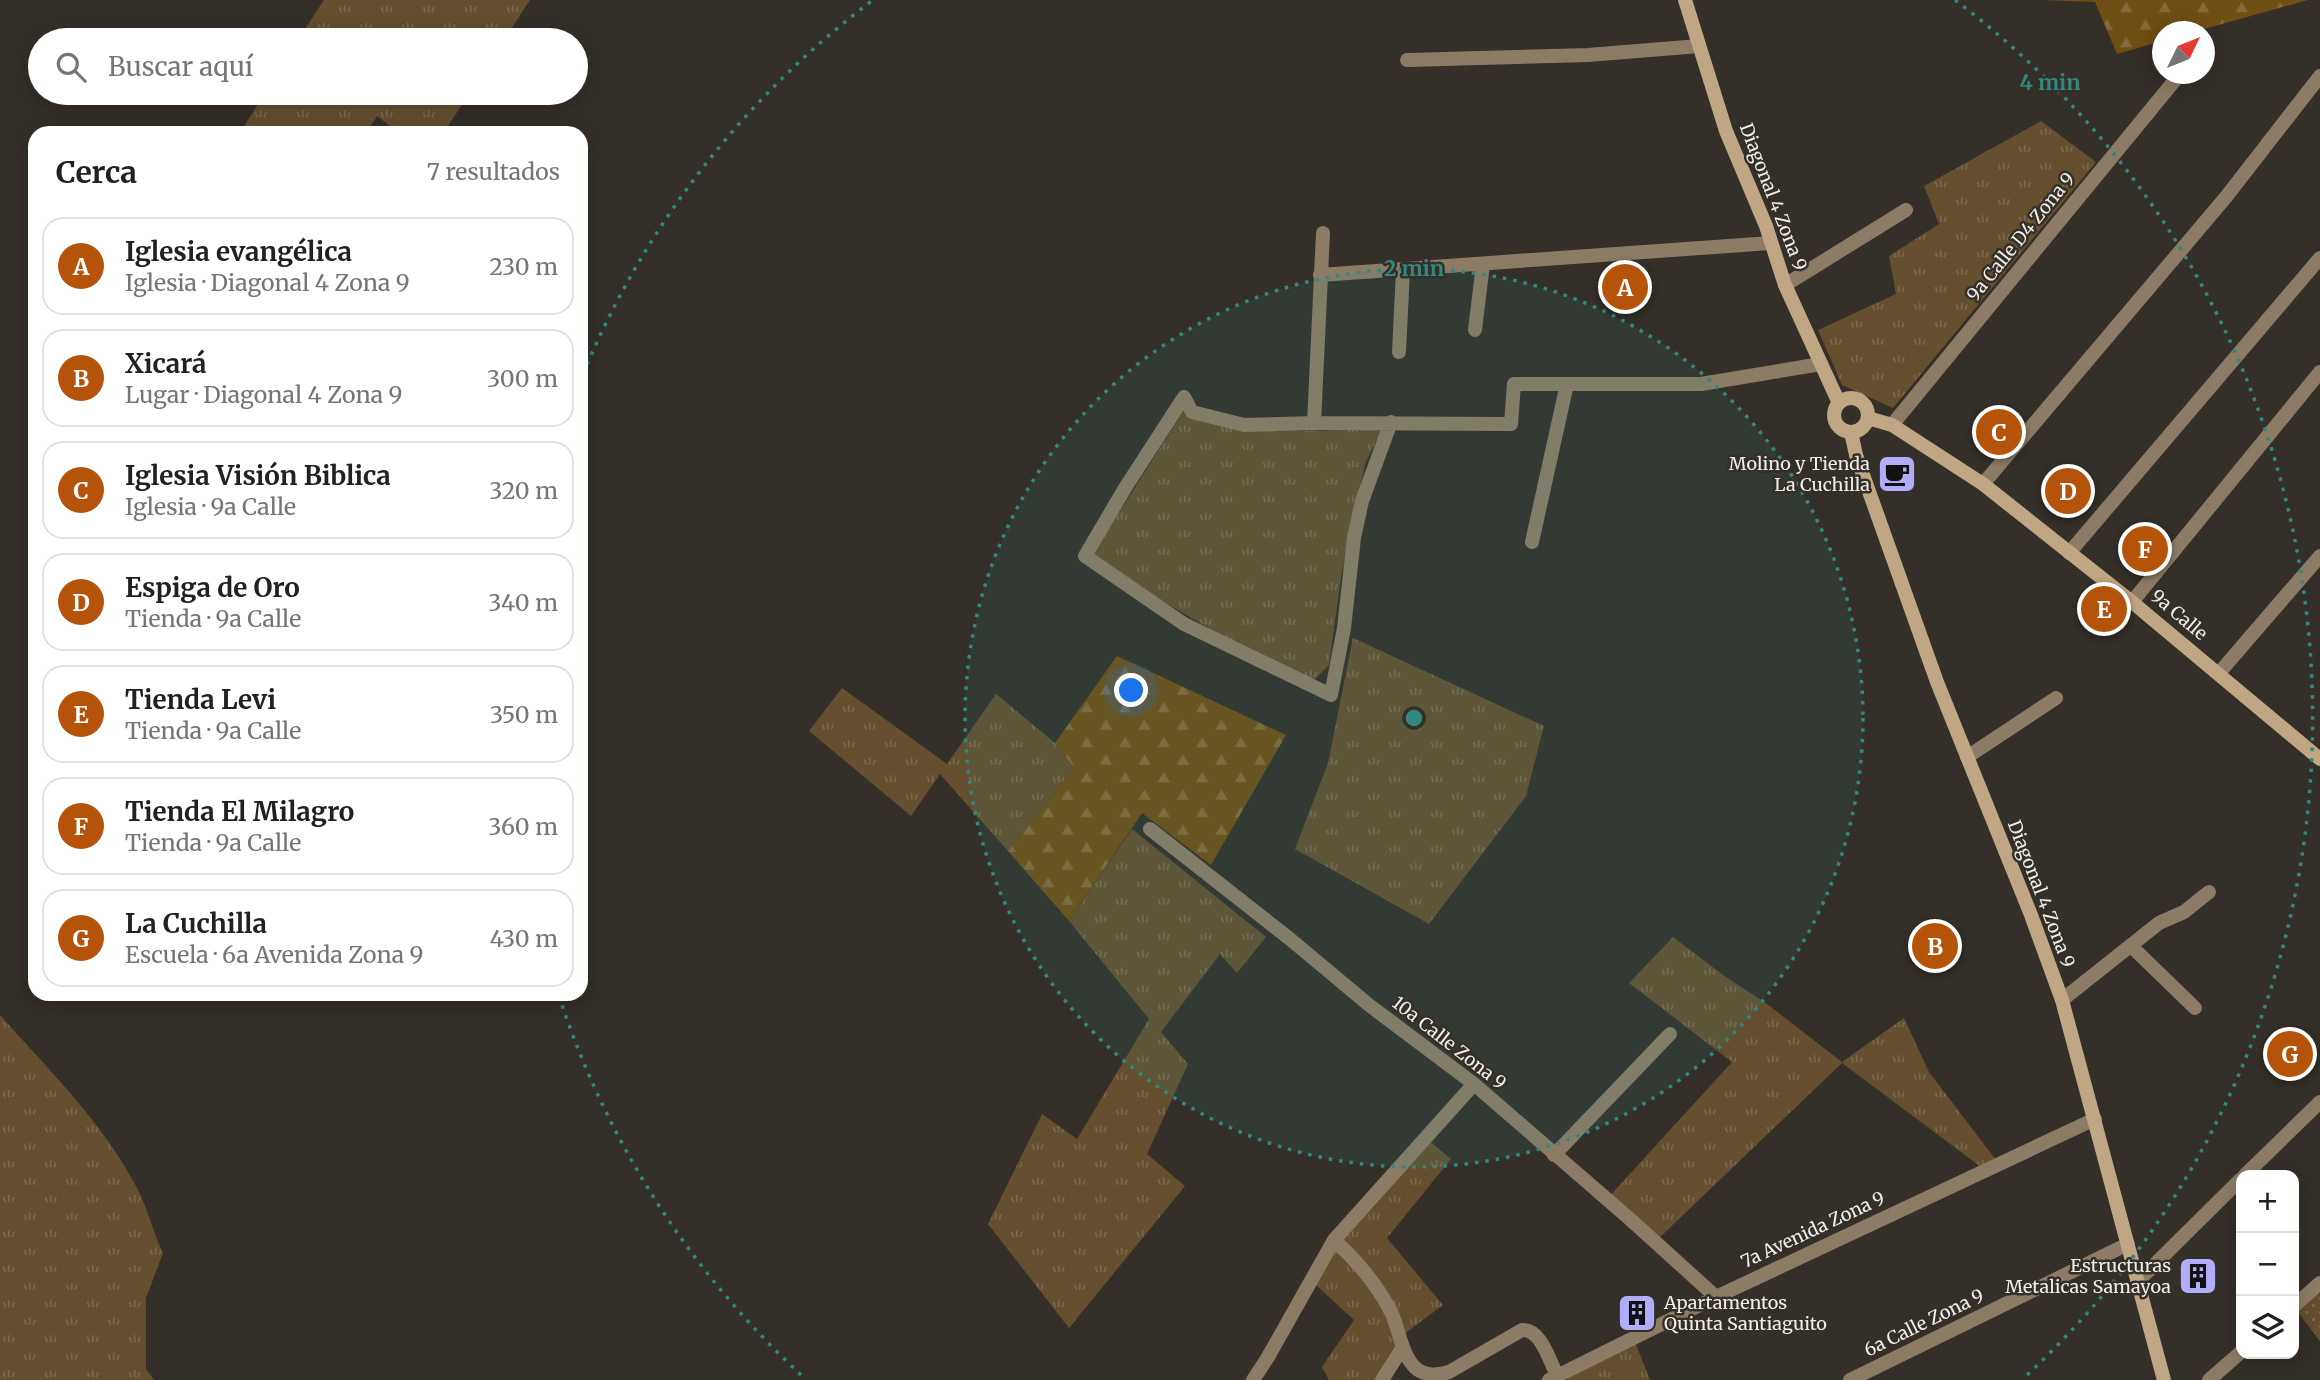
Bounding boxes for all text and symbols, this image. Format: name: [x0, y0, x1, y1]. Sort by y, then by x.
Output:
north arrow: [2152, 21, 2215, 84]
search box: [28, 28, 588, 105]
icon: search: [52, 48, 90, 86]
text: Buscar aquí: [108, 50, 253, 83]
text: 4 min: [2020, 69, 2080, 96]
street label: Diagonal 4 Zona 9: [1735, 120, 1812, 274]
text: Cerca: [56, 153, 137, 191]
text: 7 resultados: [427, 157, 560, 186]
street label: 9a Calle D4 Zona 9: [1962, 168, 2080, 306]
text: Iglesia evangélica: [125, 235, 352, 268]
text: A: [73, 252, 89, 281]
text: 230 m: [489, 252, 558, 281]
text: 2 min: [1384, 255, 1444, 282]
pin: A: [1602, 261, 1648, 313]
text: Iglesia · Diagonal 4 Zona 9: [125, 268, 410, 297]
text: Xicará: [125, 347, 207, 380]
text: B: [73, 364, 89, 393]
text: 300 m: [487, 364, 558, 393]
text: Lugar · Diagonal 4 Zona 9: [125, 380, 402, 409]
pin: C: [1976, 406, 2022, 458]
place label: Molino y Tienda La Cuchilla: [1729, 452, 1870, 496]
cafe icon: Molino y Tienda La Cuchilla: [1876, 453, 1918, 495]
text: Iglesia Visión Biblica: [125, 459, 391, 492]
pin: D: [2045, 465, 2091, 517]
text: C: [73, 476, 89, 505]
text: 320 m: [489, 476, 558, 505]
text: Iglesia · 9a Calle: [125, 492, 296, 521]
pin: F: [2122, 523, 2168, 575]
text: Espiga de Oro: [125, 571, 300, 604]
pin: E: [2081, 583, 2127, 635]
street label: 9a Calle: [2146, 584, 2212, 645]
text: D: [72, 588, 90, 617]
text: 340 m: [488, 588, 558, 617]
text: Tienda · 9a Calle: [125, 604, 301, 633]
your location: [1114, 673, 1148, 707]
text: Tienda Levi: [125, 683, 276, 716]
text: E: [73, 700, 89, 729]
text: 350 m: [490, 700, 558, 729]
centre of rings: [1402, 706, 1426, 730]
text: Tienda · 9a Calle: [125, 716, 301, 745]
text: Tienda El Milagro: [125, 795, 354, 828]
text: F: [74, 812, 88, 841]
text: 360 m: [488, 812, 558, 841]
street label: Diagonal 4 Zona 9: [2003, 817, 2080, 971]
text: Tienda · 9a Calle: [125, 828, 301, 857]
text: La Cuchilla: [125, 907, 267, 940]
pin: B: [1912, 920, 1958, 972]
text: G: [73, 924, 89, 953]
text: 430 m: [490, 924, 558, 953]
text: Escuela · 6a Avenida Zona 9: [125, 940, 424, 969]
street label: 10a Calle Zona 9: [1388, 991, 1511, 1094]
pin: G: [2267, 1028, 2313, 1080]
map controls: [2236, 1170, 2299, 1359]
button: +: [2236, 1170, 2299, 1233]
street label: 7a Avenida Zona 9: [1737, 1186, 1888, 1273]
button: −: [2236, 1233, 2299, 1296]
place label: Estructuras Metalicas Samayoa: [2005, 1254, 2171, 1298]
building icon: Estructuras Metalicas Samayoa: [2177, 1255, 2219, 1297]
street label: 6a Calle Zona 9: [1860, 1284, 1987, 1361]
place label: Apartamentos Quinta Santiaguito: [1663, 1291, 1827, 1335]
building icon: Apartamentos Quinta Santiaguito: [1616, 1292, 1658, 1334]
button: layers: [2236, 1296, 2299, 1359]

